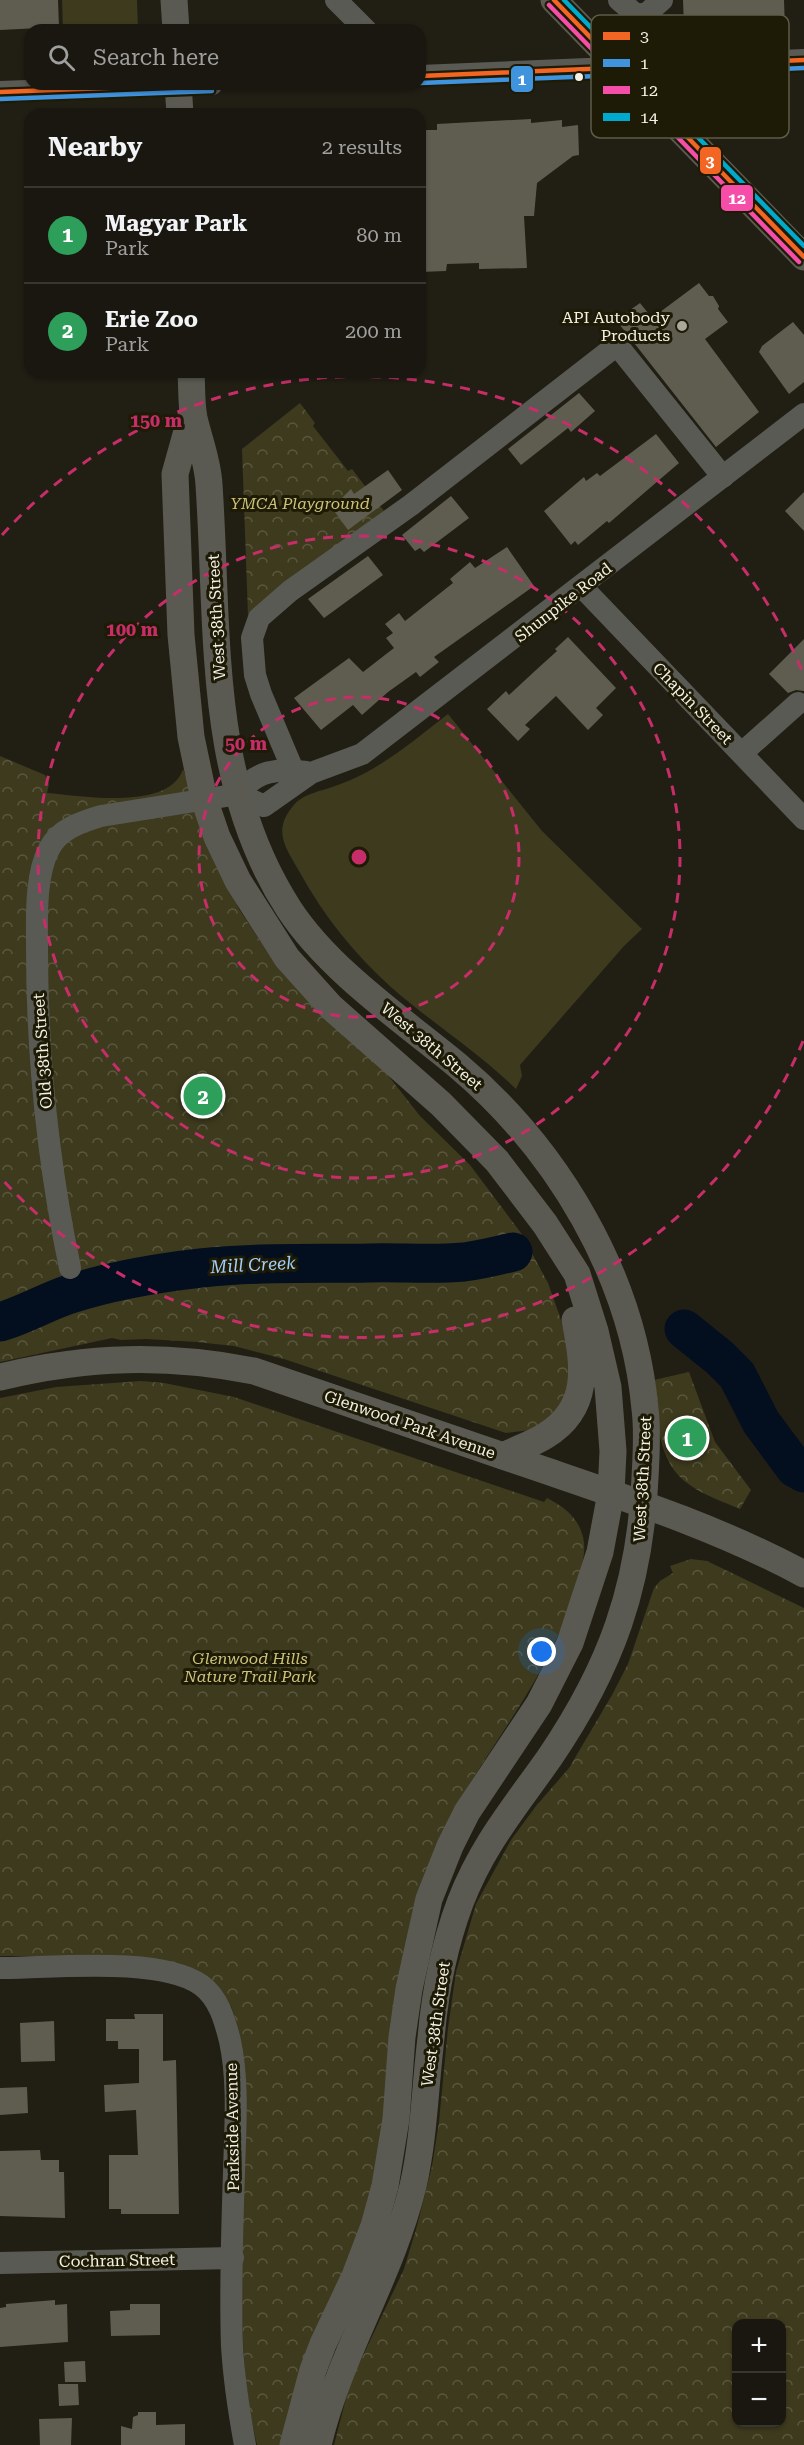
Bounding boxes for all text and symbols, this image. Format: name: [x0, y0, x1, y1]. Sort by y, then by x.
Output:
legend: [591, 15, 789, 138]
search box: [24, 24, 426, 90]
text: 3: [640, 27, 649, 46]
icon: search: [45, 41, 78, 74]
text: Search here: [93, 45, 219, 70]
text: 1: [640, 54, 649, 73]
line badge: 1: [510, 65, 534, 93]
text: 1: [518, 70, 527, 89]
unlabelled marker: [573, 71, 585, 83]
text: 12: [640, 81, 658, 100]
text: 14: [640, 108, 658, 127]
text: Nearby: [48, 132, 142, 162]
text: 2 results: [322, 135, 402, 159]
line badge: 3: [699, 146, 722, 175]
text: 3: [706, 152, 715, 171]
line badge: 12: [720, 184, 754, 212]
text: 12: [728, 189, 746, 208]
text: Magyar Park: [105, 211, 247, 236]
text: 1: [62, 223, 73, 247]
text: 80 m: [356, 223, 402, 247]
text: Park: [105, 236, 149, 260]
text: Erie Zoo: [105, 307, 198, 332]
place label: API Autobody Products: [562, 308, 671, 345]
text: 2: [62, 319, 73, 343]
text: 200 m: [345, 319, 402, 343]
marker: API Autobody Products: [675, 319, 689, 333]
text: Park: [105, 332, 149, 356]
text: 150 m: [130, 410, 183, 431]
park label: YMCA Playground: [230, 494, 370, 513]
street label: West 38th Street: [204, 553, 229, 680]
street label: Shunpike Road: [511, 559, 616, 646]
text: 100 m: [106, 619, 159, 640]
street label: Chapin Street: [649, 659, 736, 748]
text: 50 m: [225, 733, 268, 754]
centre of rings: [349, 847, 369, 867]
street label: Old 38th Street: [29, 992, 56, 1110]
street label: West 38th Street: [377, 999, 486, 1094]
pin: 2: [184, 1074, 222, 1118]
water label: Mill Creek: [209, 1252, 297, 1277]
street label: Glenwood Park Avenue: [322, 1386, 498, 1463]
street label: West 38th Street: [630, 1416, 655, 1543]
pin: 1: [668, 1416, 706, 1460]
your location: [527, 1637, 556, 1666]
park label: Glenwood Hills Nature Trail Park: [183, 1649, 316, 1686]
street label: West 38th Street: [417, 1960, 454, 2088]
street label: Parkside Avenue: [222, 2063, 243, 2191]
street label: Cochran Street: [59, 2250, 175, 2271]
map controls: [732, 2319, 786, 2427]
button: +: [732, 2319, 786, 2373]
button: −: [732, 2373, 786, 2427]

